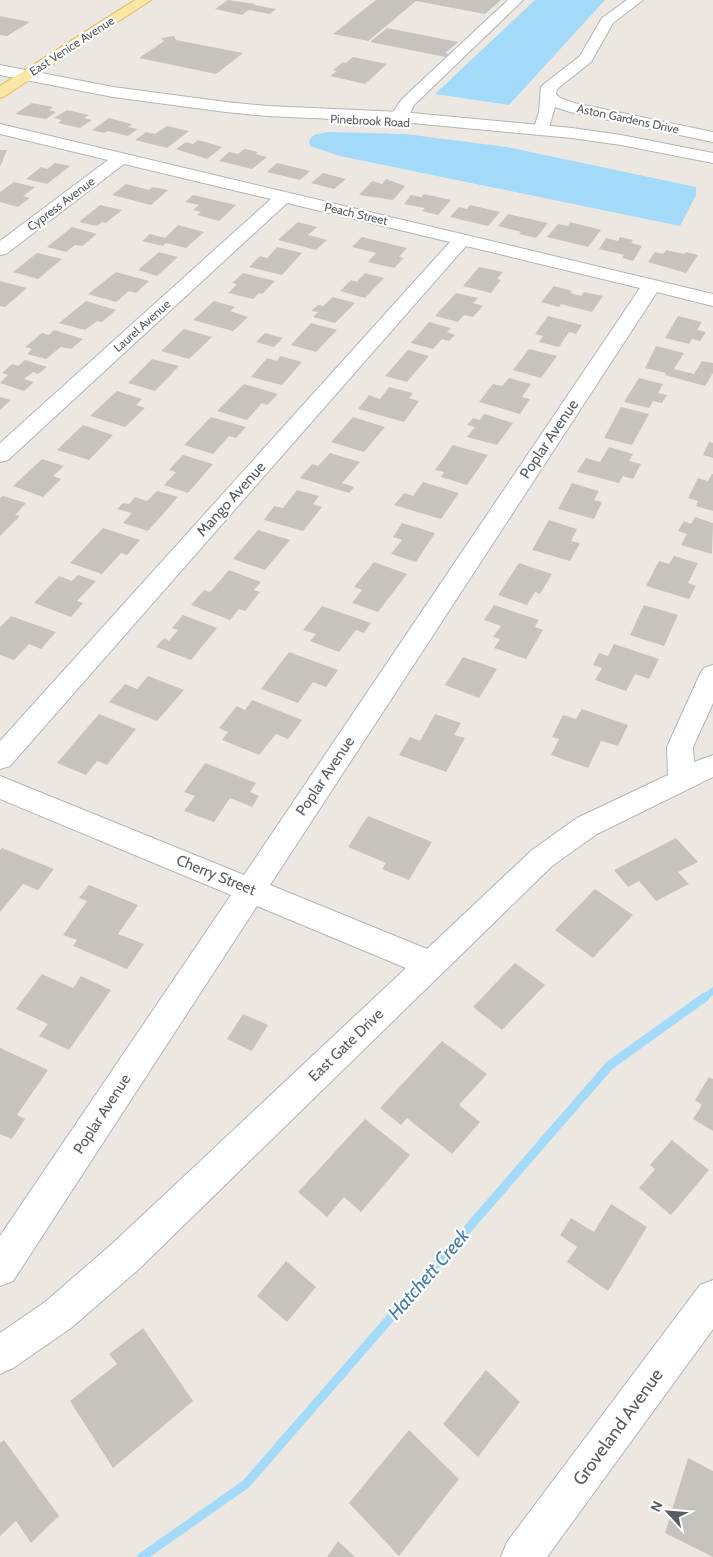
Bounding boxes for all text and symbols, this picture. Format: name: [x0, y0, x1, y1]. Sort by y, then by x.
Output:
street label: East Venice Avenue: [26, 12, 117, 79]
street label: Aston Gardens Drive: [576, 100, 680, 137]
street label: Pinebrook Road: [330, 111, 410, 130]
street label: Cypress Avenue: [24, 173, 97, 234]
street label: Peach Street: [323, 199, 389, 228]
street label: Laurel Avenue: [110, 296, 173, 355]
street label: Poplar Avenue: [516, 396, 582, 482]
street label: Mango Avenue: [193, 458, 269, 540]
street label: Poplar Avenue: [292, 733, 358, 819]
street label: Cherry Street: [174, 851, 258, 899]
street label: East Gate Drive: [305, 1005, 387, 1085]
street label: Poplar Avenue: [70, 1071, 135, 1157]
water label: Hatchett Creek: [383, 1224, 474, 1324]
street label: Groveland Avenue: [568, 1364, 668, 1490]
north arrow: [643, 1487, 693, 1537]
text: N: [646, 1498, 667, 1515]

